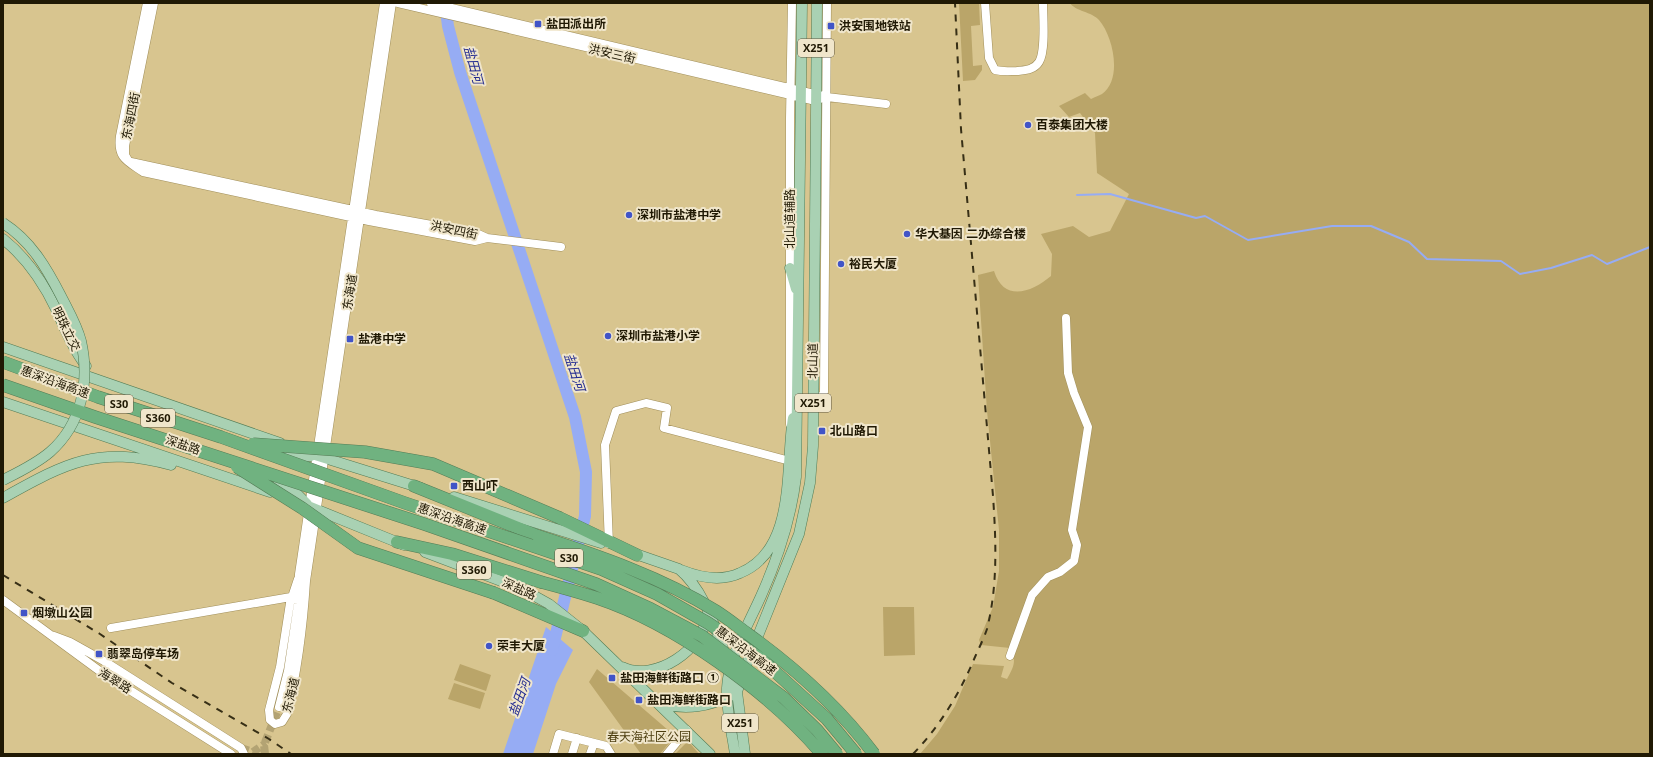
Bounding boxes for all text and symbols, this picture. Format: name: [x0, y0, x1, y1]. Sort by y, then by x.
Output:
place label: 盐田派出所: [546, 15, 606, 32]
place label: 洪安围地铁站: [839, 17, 911, 34]
marker: 盐田派出所: [533, 19, 543, 29]
marker: 洪安围地铁站: [826, 21, 836, 31]
road number: X251: [798, 39, 834, 57]
street label: 洪安三街: [587, 40, 637, 67]
water label: 盐田河: [460, 44, 489, 89]
street label: 东海四街: [118, 91, 143, 141]
place label: 百泰集团大楼: [1036, 116, 1108, 133]
marker: 百泰集团大楼: [1023, 120, 1033, 130]
street label: 北山道辅路: [781, 189, 798, 249]
place label: 深圳市盐港中学: [637, 206, 721, 223]
marker: 深圳市盐港中学: [624, 210, 634, 220]
street label: 洪安四街: [429, 216, 479, 243]
place label: 华大基因 二办综合楼: [915, 225, 1026, 242]
marker: 华大基因 二办综合楼: [902, 229, 912, 239]
place label: 裕民大厦: [849, 255, 897, 272]
marker: 裕民大厦: [836, 259, 846, 269]
street label: 东海道: [338, 273, 361, 311]
street label: 明珠立交: [48, 303, 85, 354]
place label: 深圳市盐港小学: [616, 327, 700, 344]
place label: 盐港中学: [358, 330, 406, 347]
marker: 深圳市盐港小学: [603, 331, 613, 341]
marker: 盐港中学: [345, 334, 355, 344]
street label: 北山道: [804, 343, 821, 379]
water label: 盐田河: [560, 351, 591, 396]
street label: 惠深沿海高速: [18, 361, 92, 402]
road number: X251: [795, 394, 831, 412]
road number: S30: [105, 395, 133, 413]
road number: S360: [141, 409, 175, 427]
place label: 北山路口: [830, 422, 878, 439]
marker: 北山路口: [817, 426, 827, 436]
street label: 深盐路: [163, 431, 203, 458]
place label: 西山吓: [462, 477, 498, 494]
marker: 西山吓: [449, 481, 459, 491]
street label: 惠深沿海高速: [415, 499, 489, 538]
road number: S30: [555, 549, 583, 567]
road number: S360: [457, 561, 491, 579]
street label: 深盐路: [499, 573, 539, 604]
place label: 烟墩山公园: [32, 604, 92, 621]
marker: 烟墩山公园: [19, 608, 29, 618]
street label: 惠深沿海高速: [712, 622, 780, 679]
place label: 荣丰大厦: [497, 637, 545, 654]
marker: 荣丰大厦: [484, 641, 494, 651]
place label: 翡翠岛停车场: [107, 645, 179, 662]
marker: 翡翠岛停车场: [94, 649, 104, 659]
street label: 海翠路: [95, 664, 135, 697]
place label: 盐田海鲜街路口 ①: [620, 669, 719, 686]
water label: 盐田河: [504, 673, 535, 718]
marker: 盐田海鲜街路口 ①: [607, 673, 617, 683]
street label: 东海道: [278, 675, 303, 714]
place label: 盐田海鲜街路口: [647, 691, 731, 708]
marker: 盐田海鲜街路口: [634, 695, 644, 705]
road number: X251: [722, 714, 758, 732]
park label: 春天海社区公园: [607, 728, 691, 745]

